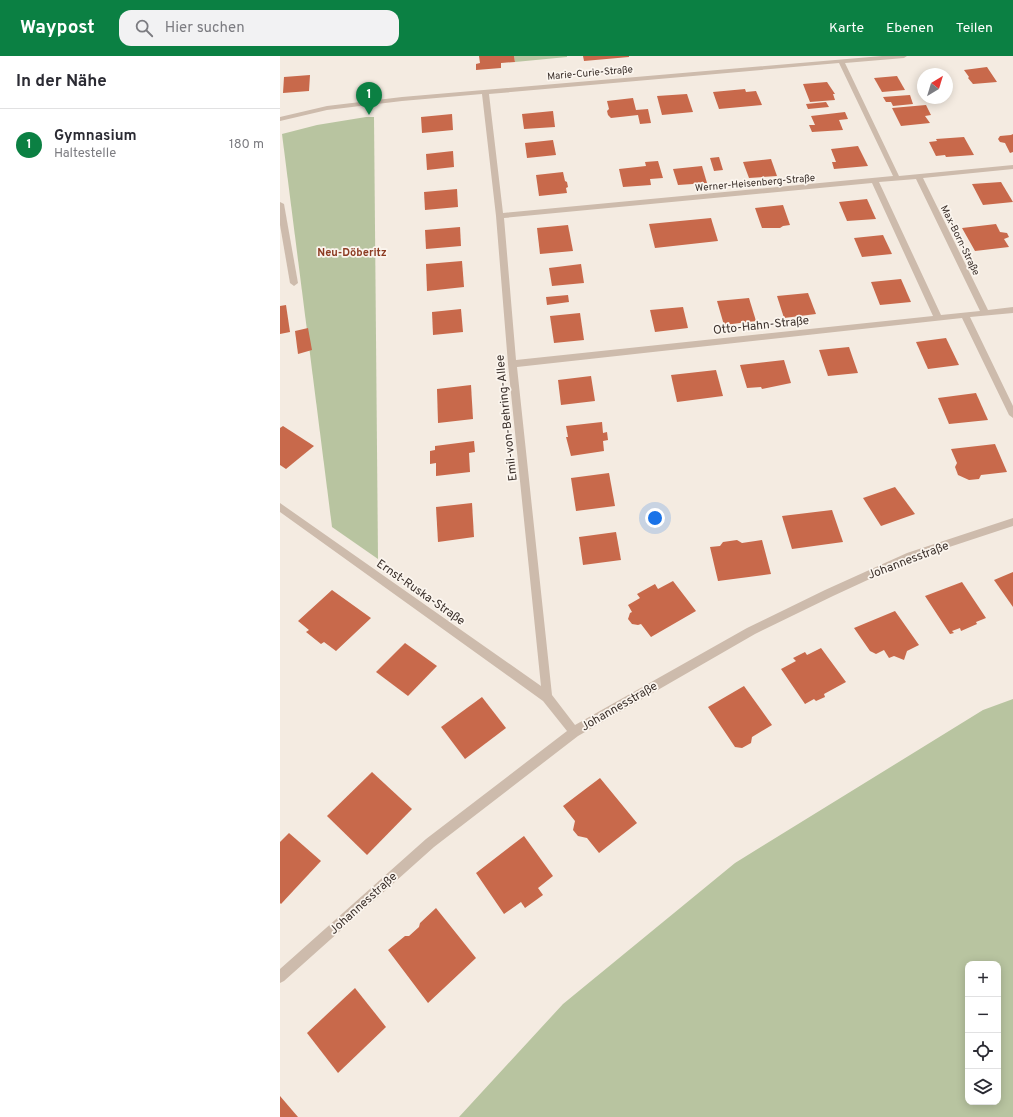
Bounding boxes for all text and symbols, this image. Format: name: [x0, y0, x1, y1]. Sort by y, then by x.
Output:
search box: [119, 10, 399, 46]
text: Waypost: [20, 16, 95, 40]
icon: search: [133, 17, 155, 39]
text: Hier suchen: [165, 19, 245, 38]
text: Karte: [829, 20, 864, 37]
text: Ebenen: [886, 20, 934, 37]
text: Teilen: [956, 20, 993, 37]
street label: Marie-Curie-Straße: [547, 63, 634, 84]
north arrow: [917, 68, 953, 104]
text: In der Nähe: [16, 71, 107, 93]
pin: 1: [356, 82, 382, 115]
text: Gymnasium: [54, 127, 137, 146]
text: 1: [26, 137, 32, 153]
text: 180 m: [229, 137, 264, 153]
text: Haltestelle: [54, 146, 116, 162]
street label: Werner-Heisenberg-Straße: [695, 172, 816, 195]
street label: Max-Born-Straße: [937, 203, 982, 278]
district label: Neu-Döberitz: [317, 246, 387, 260]
street label: Otto-Hahn-Straße: [712, 313, 810, 339]
street label: Emil-von-Behring-Allee: [492, 354, 522, 482]
your location: [645, 508, 665, 528]
street label: Johannesstraße: [865, 538, 951, 584]
street label: Ernst-Ruska-Straße: [373, 556, 468, 629]
street label: Johannesstraße: [578, 679, 661, 735]
street label: Johannesstraße: [326, 869, 401, 938]
map controls: [965, 961, 1001, 1105]
button: +: [965, 961, 1001, 997]
button: −: [965, 997, 1001, 1033]
button: locate: [965, 1033, 1001, 1069]
button: layers: [965, 1069, 1001, 1105]

